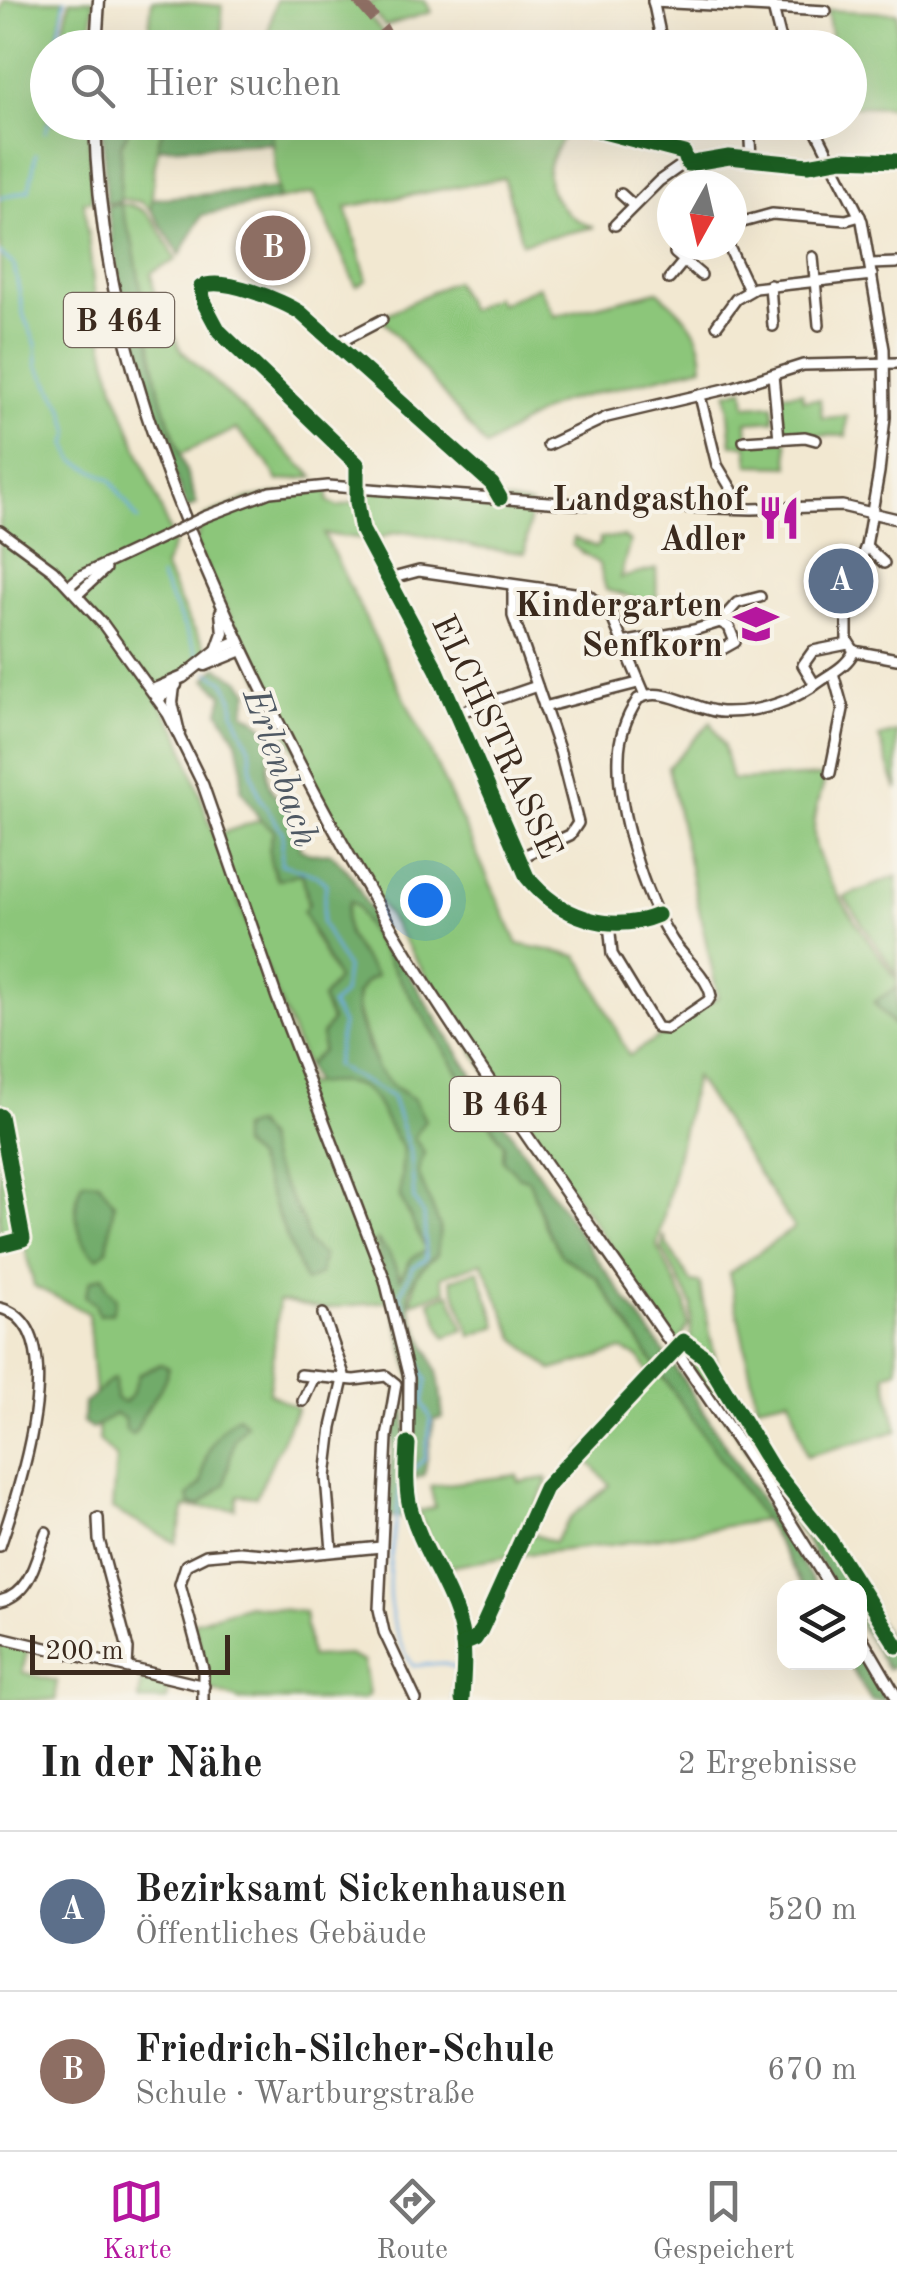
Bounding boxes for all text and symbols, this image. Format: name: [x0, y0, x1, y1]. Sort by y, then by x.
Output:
search box: [30, 30, 867, 140]
icon: search: [65, 58, 120, 113]
text: Hier suchen: [145, 66, 341, 104]
north arrow: [657, 170, 747, 260]
pin: B: [240, 210, 306, 286]
road number: B 464: [64, 293, 174, 347]
place label: Landgasthof Adler: [552, 483, 749, 558]
restaurant icon: Landgasthof Adler: [755, 494, 803, 542]
pin: A: [808, 544, 874, 618]
place label: Kindergarten Senfkorn: [515, 589, 723, 664]
school or university icon: Kindergarten Senfkorn: [732, 600, 780, 648]
street label: ELCHSTRASSE: [424, 610, 568, 864]
water label: Erlenbach: [234, 683, 324, 852]
your location: [400, 875, 451, 926]
road number: B 464: [450, 1077, 560, 1131]
map controls: [777, 1580, 867, 1670]
button: layers: [777, 1580, 867, 1670]
scale bar: [30, 1630, 230, 1674]
text: 200 m: [45, 1638, 124, 1666]
text: In der Nähe: [40, 1744, 263, 1786]
text: 2 Ergebnisse: [677, 1749, 857, 1781]
text: Bezirksamt Sickenhausen: [135, 1872, 567, 1910]
text: A: [60, 1895, 85, 1927]
text: 520 m: [767, 1895, 857, 1927]
text: Öffentliches Gebäude: [135, 1919, 426, 1951]
text: Friedrich-Silcher-Schule: [135, 2032, 555, 2070]
text: B: [61, 2055, 84, 2087]
text: 670 m: [767, 2055, 857, 2087]
text: Schule · Wartburgstraße: [135, 2079, 475, 2111]
tab: Karte: [102, 2174, 172, 2269]
tab: Route: [376, 2174, 448, 2269]
tab: Gespeichert: [653, 2174, 795, 2269]

